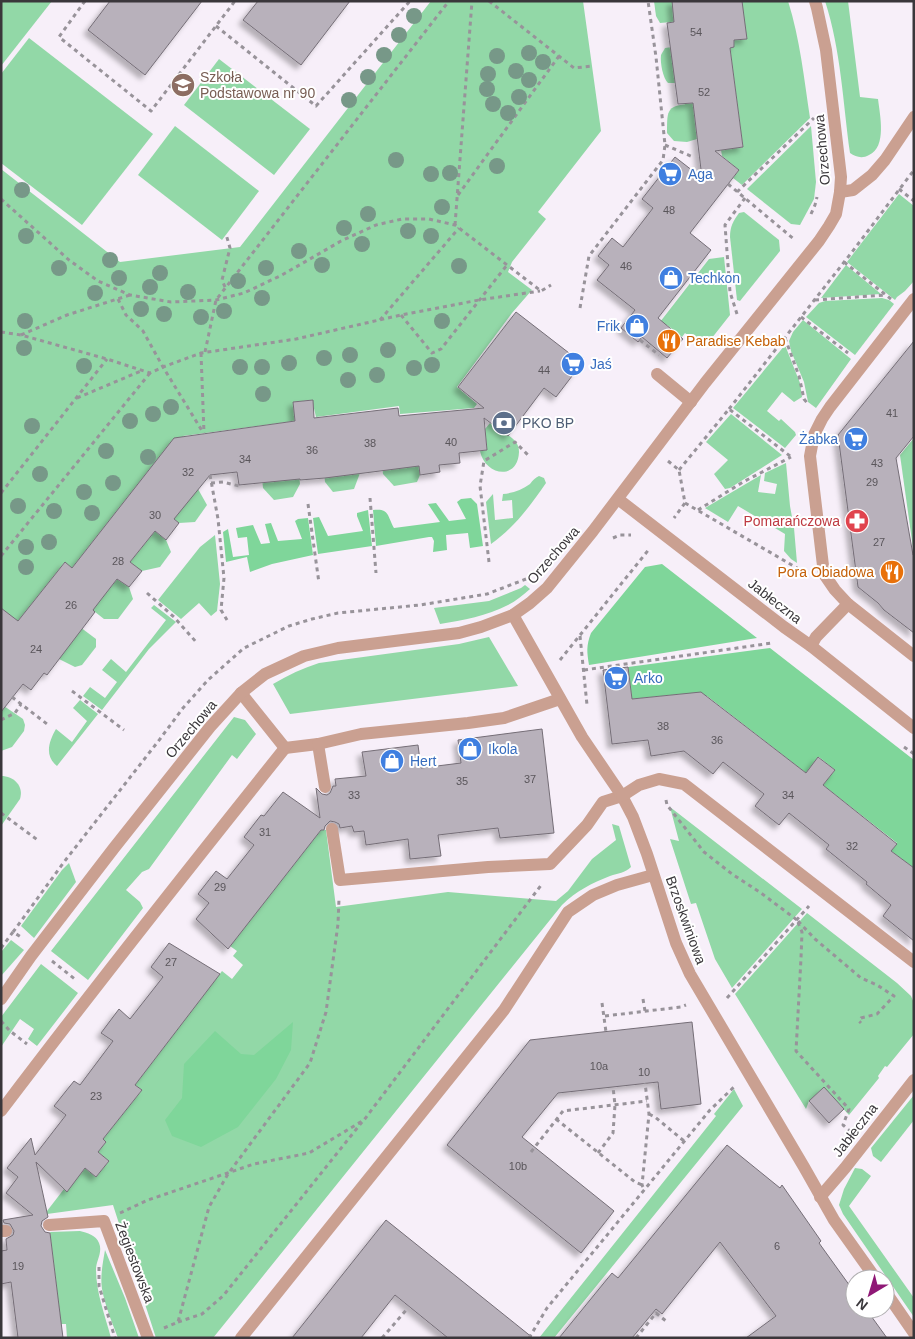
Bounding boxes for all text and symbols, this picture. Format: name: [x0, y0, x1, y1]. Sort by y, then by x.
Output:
house number: 54: [690, 26, 702, 38]
place label: Szkoła Podstawowa nr 90: [200, 69, 315, 101]
school or university icon: Szkoła Podstawowa nr 90: [170, 72, 196, 98]
house number: 52: [698, 86, 710, 98]
street label: Orzechowa: [811, 114, 833, 186]
supermarket icon: Aga: [657, 161, 683, 187]
place label: Aga: [688, 166, 713, 182]
house number: 48: [663, 204, 675, 216]
house number: 46: [620, 260, 632, 272]
shop icon: Techkon: [658, 265, 684, 291]
place label: Techkon: [688, 270, 740, 286]
shop icon: Frik: [624, 313, 650, 339]
place label: Frik: [597, 318, 621, 334]
restaurant icon: Paradise Kebab: [656, 328, 682, 354]
place label: Paradise Kebab: [686, 333, 786, 349]
supermarket icon: Jaś: [560, 351, 586, 377]
place label: Jaś: [590, 356, 612, 372]
house number: 44: [538, 364, 550, 376]
house number: 41: [886, 407, 898, 419]
bank icon: PKO BP: [491, 410, 517, 436]
place label: PKO BP: [522, 415, 574, 431]
supermarket icon: Żabka: [843, 426, 869, 452]
place label: Żabka: [799, 430, 838, 447]
house number: 40: [445, 436, 457, 448]
house number: 38: [364, 437, 376, 449]
house number: 36: [306, 444, 318, 456]
house number: 34: [239, 453, 251, 465]
house number: 43: [871, 457, 883, 469]
house number: 32: [182, 466, 194, 478]
house number: 29: [866, 476, 878, 488]
pharmacy icon: Pomarańczowa: [844, 508, 870, 534]
house number: 30: [149, 509, 161, 521]
place label: Pomarańczowa: [744, 513, 840, 529]
street label: Orzechowa: [524, 523, 582, 587]
house number: 27: [873, 536, 885, 548]
house number: 28: [112, 555, 124, 567]
restaurant icon: Pora Obiadowa: [879, 559, 905, 585]
place label: Pora Obiadowa: [777, 564, 874, 580]
street label: Jabłeczna: [745, 575, 805, 627]
house number: 26: [65, 599, 77, 611]
house number: 24: [30, 643, 42, 655]
supermarket icon: Arko: [603, 665, 629, 691]
place label: Arko: [634, 670, 663, 686]
street label: Orzechowa: [162, 697, 220, 761]
house number: 38: [657, 720, 669, 732]
house number: 36: [711, 734, 723, 746]
shop icon: Ikola: [457, 736, 483, 762]
place label: Ikola: [488, 741, 518, 757]
shop icon: Hert: [379, 748, 405, 774]
place label: Hert: [410, 753, 437, 769]
house number: 37: [524, 773, 536, 785]
house number: 35: [456, 775, 468, 787]
house number: 33: [348, 789, 360, 801]
house number: 34: [782, 789, 794, 801]
house number: 31: [259, 826, 271, 838]
house number: 32: [846, 840, 858, 852]
street label: Brzoskwiniowa: [663, 874, 709, 966]
house number: 29: [214, 881, 226, 893]
house number: 27: [165, 956, 177, 968]
house number: 10a: [590, 1060, 609, 1072]
house number: 10: [638, 1066, 650, 1078]
house number: 23: [90, 1090, 102, 1102]
street label: Jabłeczna: [829, 1100, 881, 1160]
house number: 10b: [509, 1160, 527, 1172]
street label: Żegiestowska: [112, 1219, 159, 1305]
house number: 6: [774, 1240, 780, 1252]
house number: 19: [12, 1260, 24, 1272]
north arrow: [845, 1269, 895, 1319]
text: N: [853, 1295, 871, 1314]

